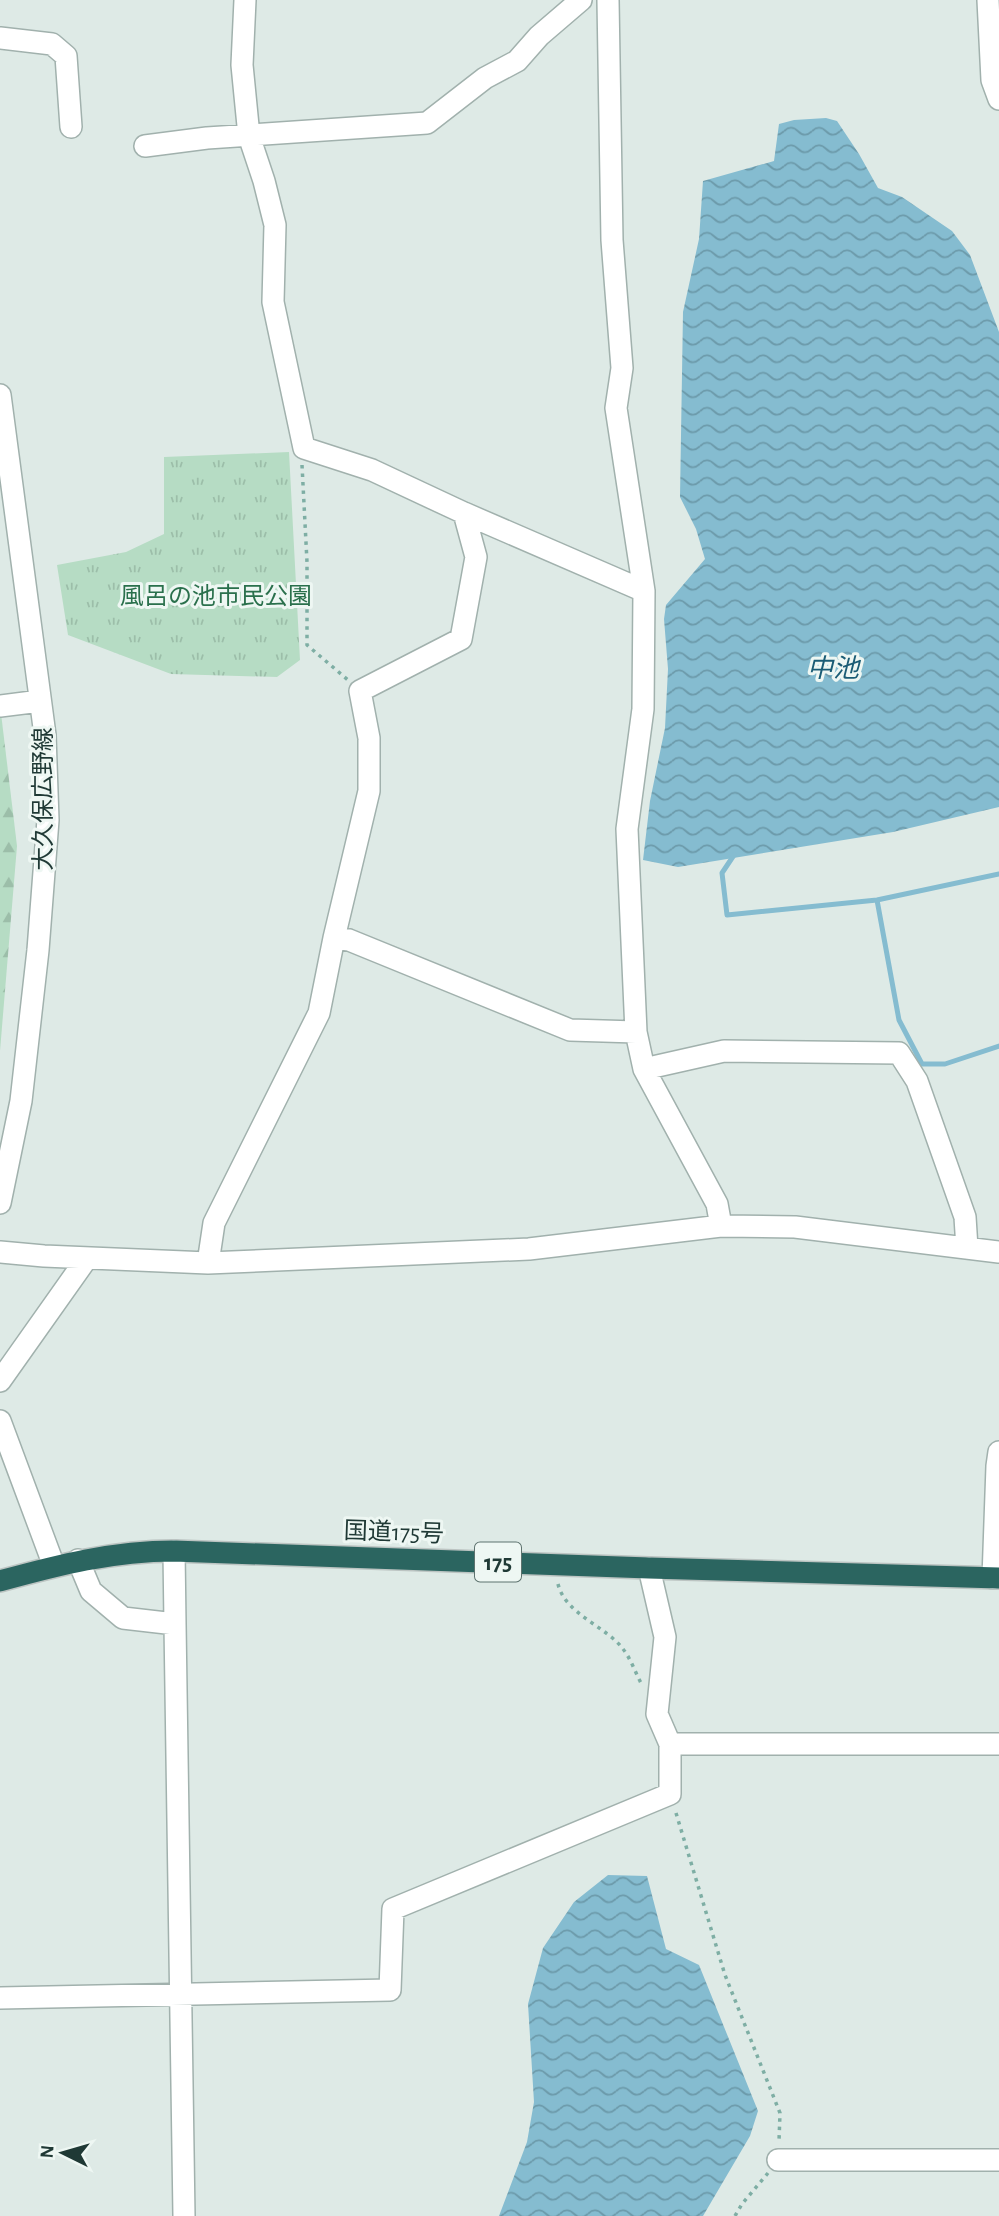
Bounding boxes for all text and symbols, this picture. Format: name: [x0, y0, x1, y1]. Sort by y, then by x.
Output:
park label: 風呂の池市民公園: [120, 583, 312, 609]
water label: 中池: [807, 655, 862, 682]
street label: 大久保広野線: [30, 727, 56, 871]
street label: 国道175号: [343, 1517, 445, 1547]
road number: 175: [475, 1542, 521, 1582]
north arrow: [28, 2118, 98, 2188]
text: N: [38, 2144, 58, 2159]

